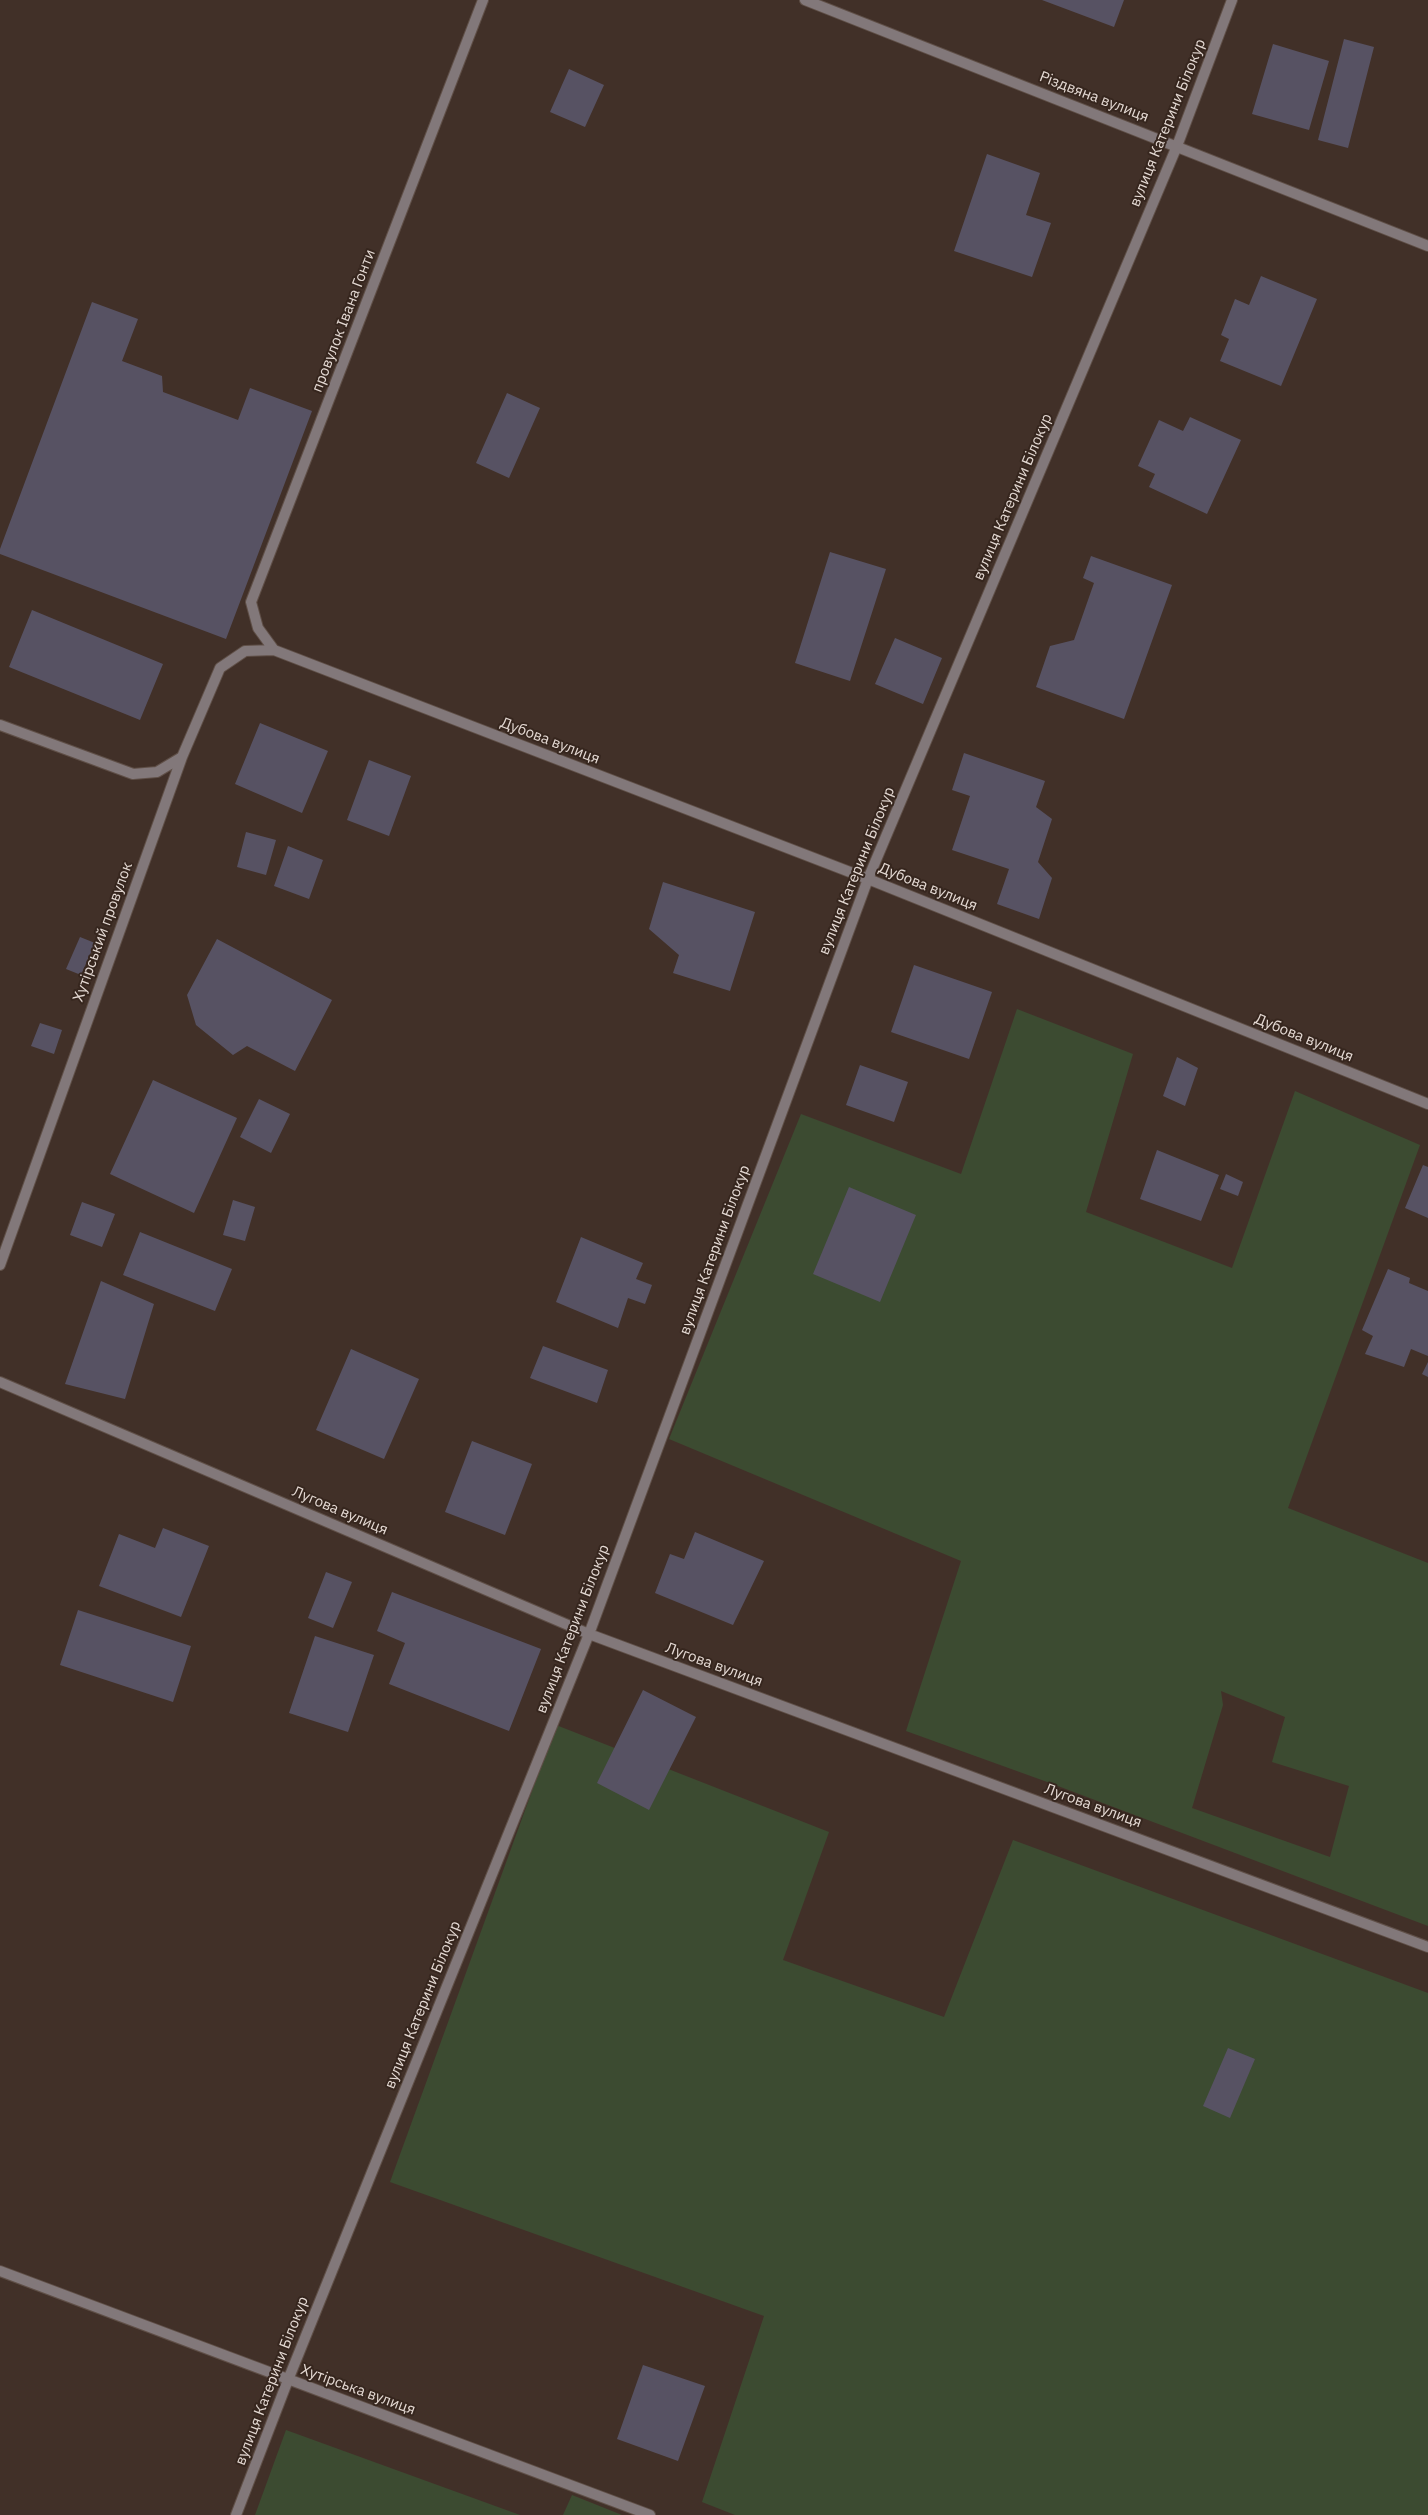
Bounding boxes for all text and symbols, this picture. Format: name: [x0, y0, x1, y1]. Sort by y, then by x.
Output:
street label: вулиця Катерини Білокур: [1126, 36, 1210, 210]
street label: Різдвяна вулиця: [1037, 68, 1151, 126]
street label: провулок Івана Гонти: [308, 247, 380, 395]
street label: вулиця Катерини Білокур: [970, 411, 1056, 583]
street label: Дубова вулиця: [498, 714, 602, 768]
street label: вулиця Катерини Білокур: [815, 784, 899, 958]
street label: Дубова вулиця: [876, 859, 980, 915]
street label: Хутірський провулок: [69, 860, 137, 1004]
street label: Дубова вулиця: [1252, 1010, 1356, 1066]
street label: вулиця Катерини Білокур: [676, 1163, 754, 1337]
street label: Лугова вулиця: [290, 1483, 390, 1539]
street label: вулиця Катерини Білокур: [532, 1542, 614, 1716]
street label: Лугова вулиця: [663, 1639, 765, 1691]
street label: Лугова вулиця: [1042, 1780, 1144, 1832]
street label: вулиця Катерини Білокур: [381, 1918, 465, 2092]
street label: вулиця Катерини Білокур: [231, 2294, 313, 2468]
street label: Хутірська вулиця: [298, 2361, 418, 2419]

